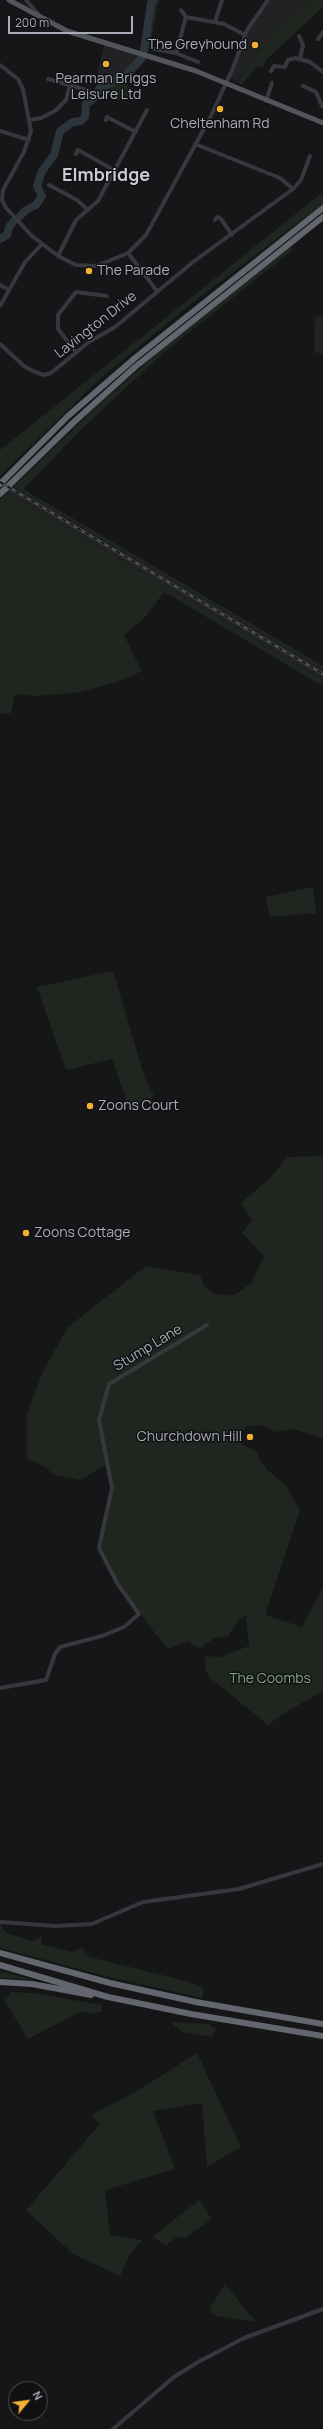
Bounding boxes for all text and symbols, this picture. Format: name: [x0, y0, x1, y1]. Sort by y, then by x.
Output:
scale bar: [10, 8, 135, 34]
text: 200 m: [15, 14, 49, 31]
place label: The Greyhound: [148, 37, 247, 53]
marker: The Greyhound: [250, 40, 260, 50]
marker: Pearman Briggs Leisure Ltd: [101, 59, 111, 69]
place label: Pearman Briggs Leisure Ltd: [56, 71, 156, 104]
marker: Cheltenham Rd: [215, 104, 225, 114]
place label: Cheltenham Rd: [170, 116, 270, 132]
district label: Elmbridge: [62, 165, 150, 187]
place label: The Parade: [97, 263, 170, 279]
marker: The Parade: [84, 266, 94, 276]
street label: Lavington Drive: [52, 288, 140, 362]
place label: Zoons Court: [98, 1098, 179, 1114]
marker: Zoons Court: [85, 1101, 95, 1111]
place label: Zoons Cottage: [34, 1225, 131, 1241]
marker: Zoons Cottage: [21, 1228, 31, 1238]
street label: Stump Lane: [111, 1321, 185, 1375]
place label: Churchdown Hill: [137, 1429, 242, 1445]
marker: Churchdown Hill: [245, 1432, 255, 1442]
park label: The Coombs: [229, 1671, 311, 1687]
north arrow: [8, 2381, 48, 2421]
text: N: [30, 2388, 47, 2403]

